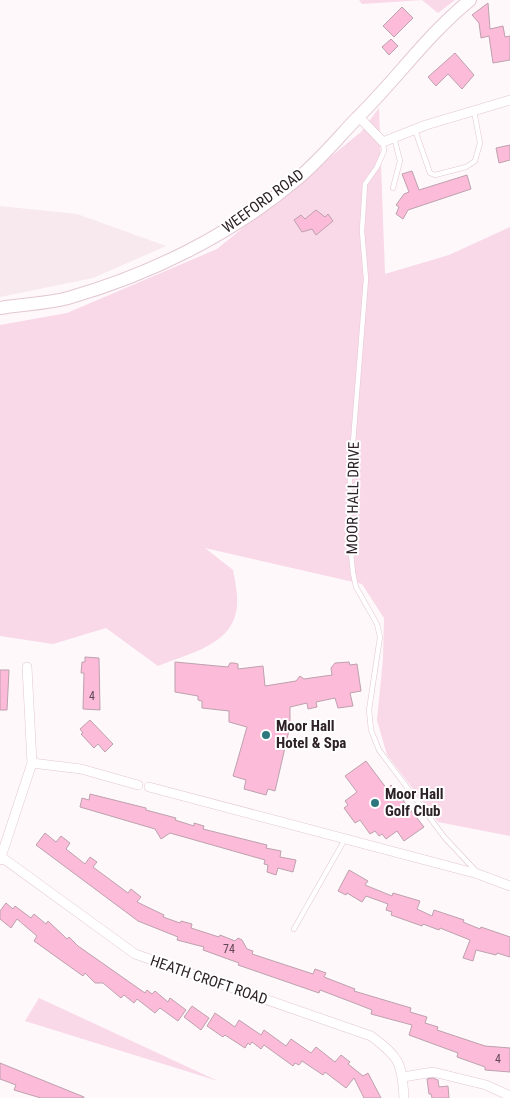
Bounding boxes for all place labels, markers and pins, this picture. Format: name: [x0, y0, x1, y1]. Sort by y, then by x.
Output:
place label: Moor Hall Hotel & Spa: [276, 717, 346, 752]
marker: Moor Hall Hotel & Spa: [260, 729, 272, 741]
place label: Moor Hall Golf Club: [385, 785, 444, 820]
marker: Moor Hall Golf Club: [369, 797, 381, 809]

